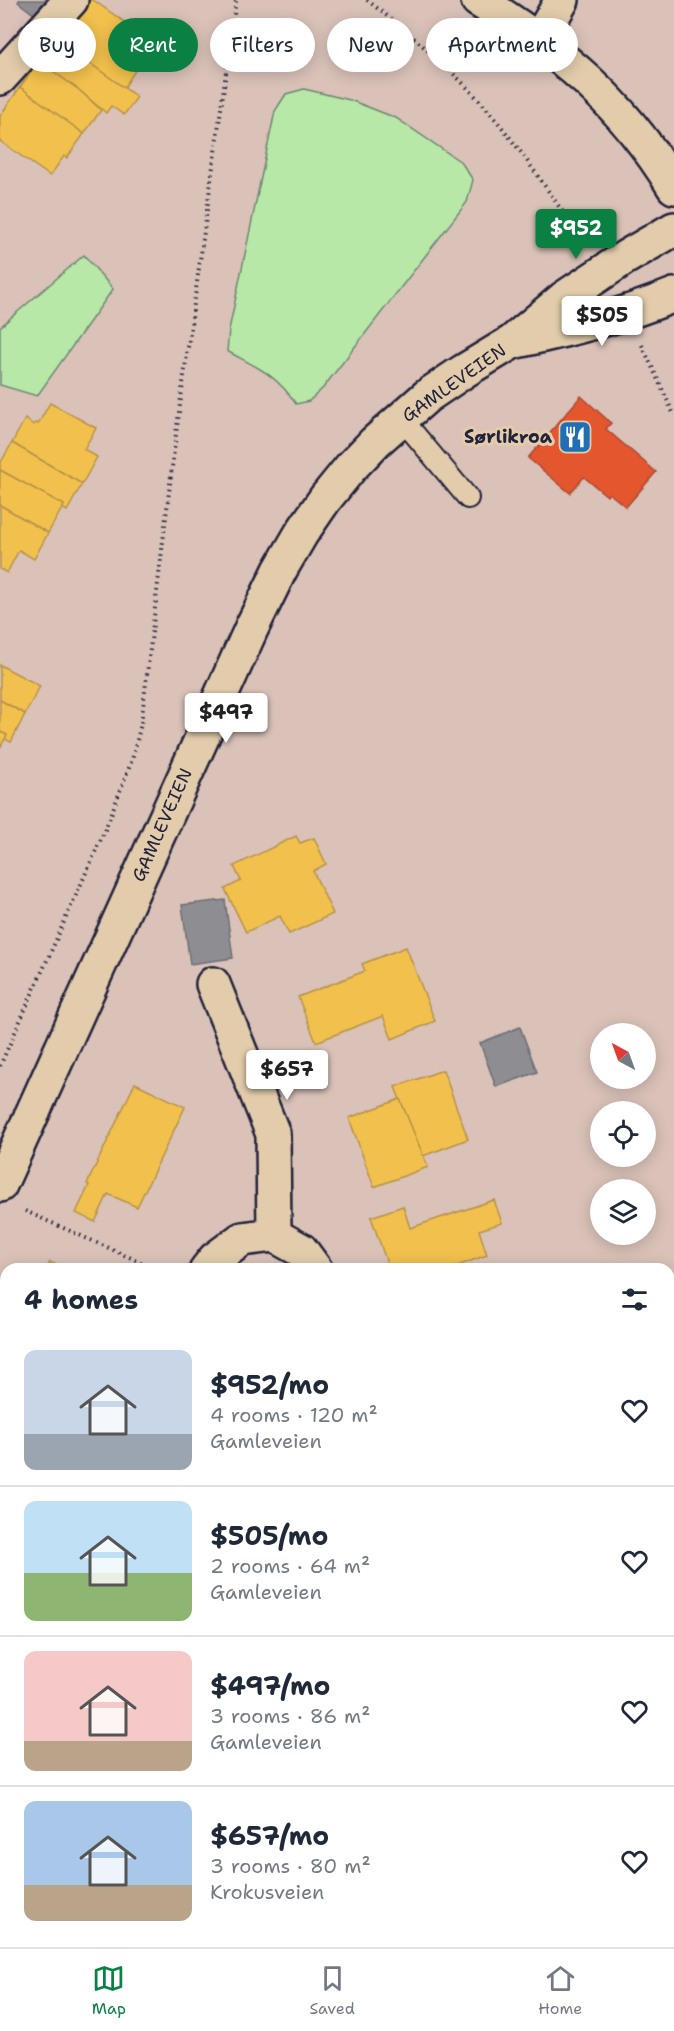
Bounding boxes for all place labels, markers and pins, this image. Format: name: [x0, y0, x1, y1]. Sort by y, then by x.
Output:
pin: $952: [540, 209, 612, 260]
pin: $505: [566, 296, 638, 347]
restaurant icon: Sørlikroa: [557, 419, 593, 455]
place label: Sørlikroa: [464, 425, 553, 449]
pin: $497: [190, 693, 262, 744]
pin: $657: [251, 1050, 323, 1101]

